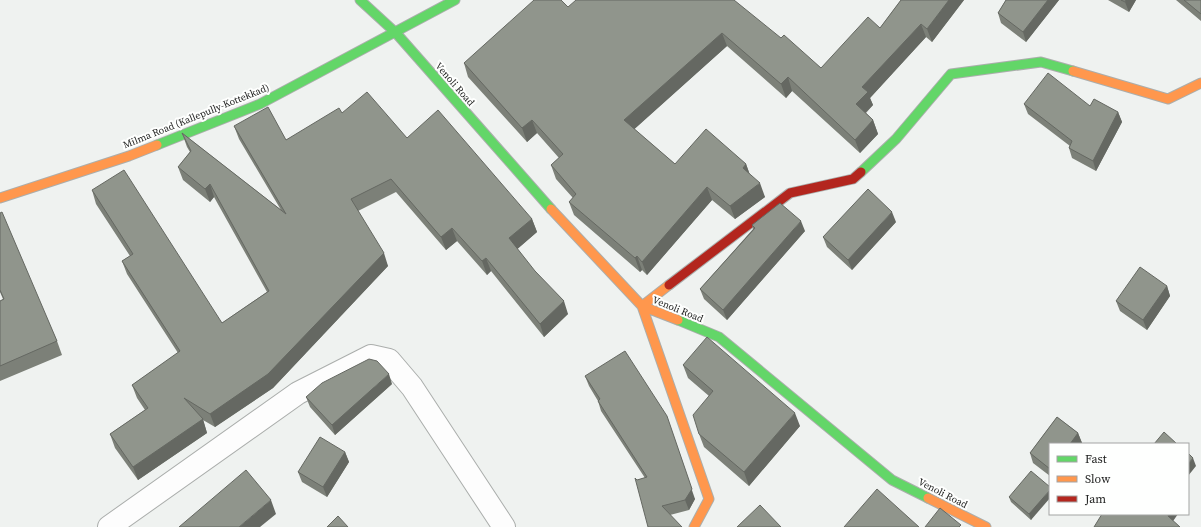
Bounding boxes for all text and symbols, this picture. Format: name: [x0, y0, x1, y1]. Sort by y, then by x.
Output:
street label: Venoli Road: [433, 60, 478, 109]
street label: Milma Road (Kallepully-Kottekkad): [121, 81, 271, 151]
street label: Venoli Road: [651, 293, 706, 325]
legend: [1049, 443, 1189, 515]
text: Fast: [1085, 451, 1107, 467]
text: Slow: [1085, 471, 1111, 487]
street label: Venoli Road: [916, 475, 970, 511]
text: Jam: [1084, 491, 1106, 507]

